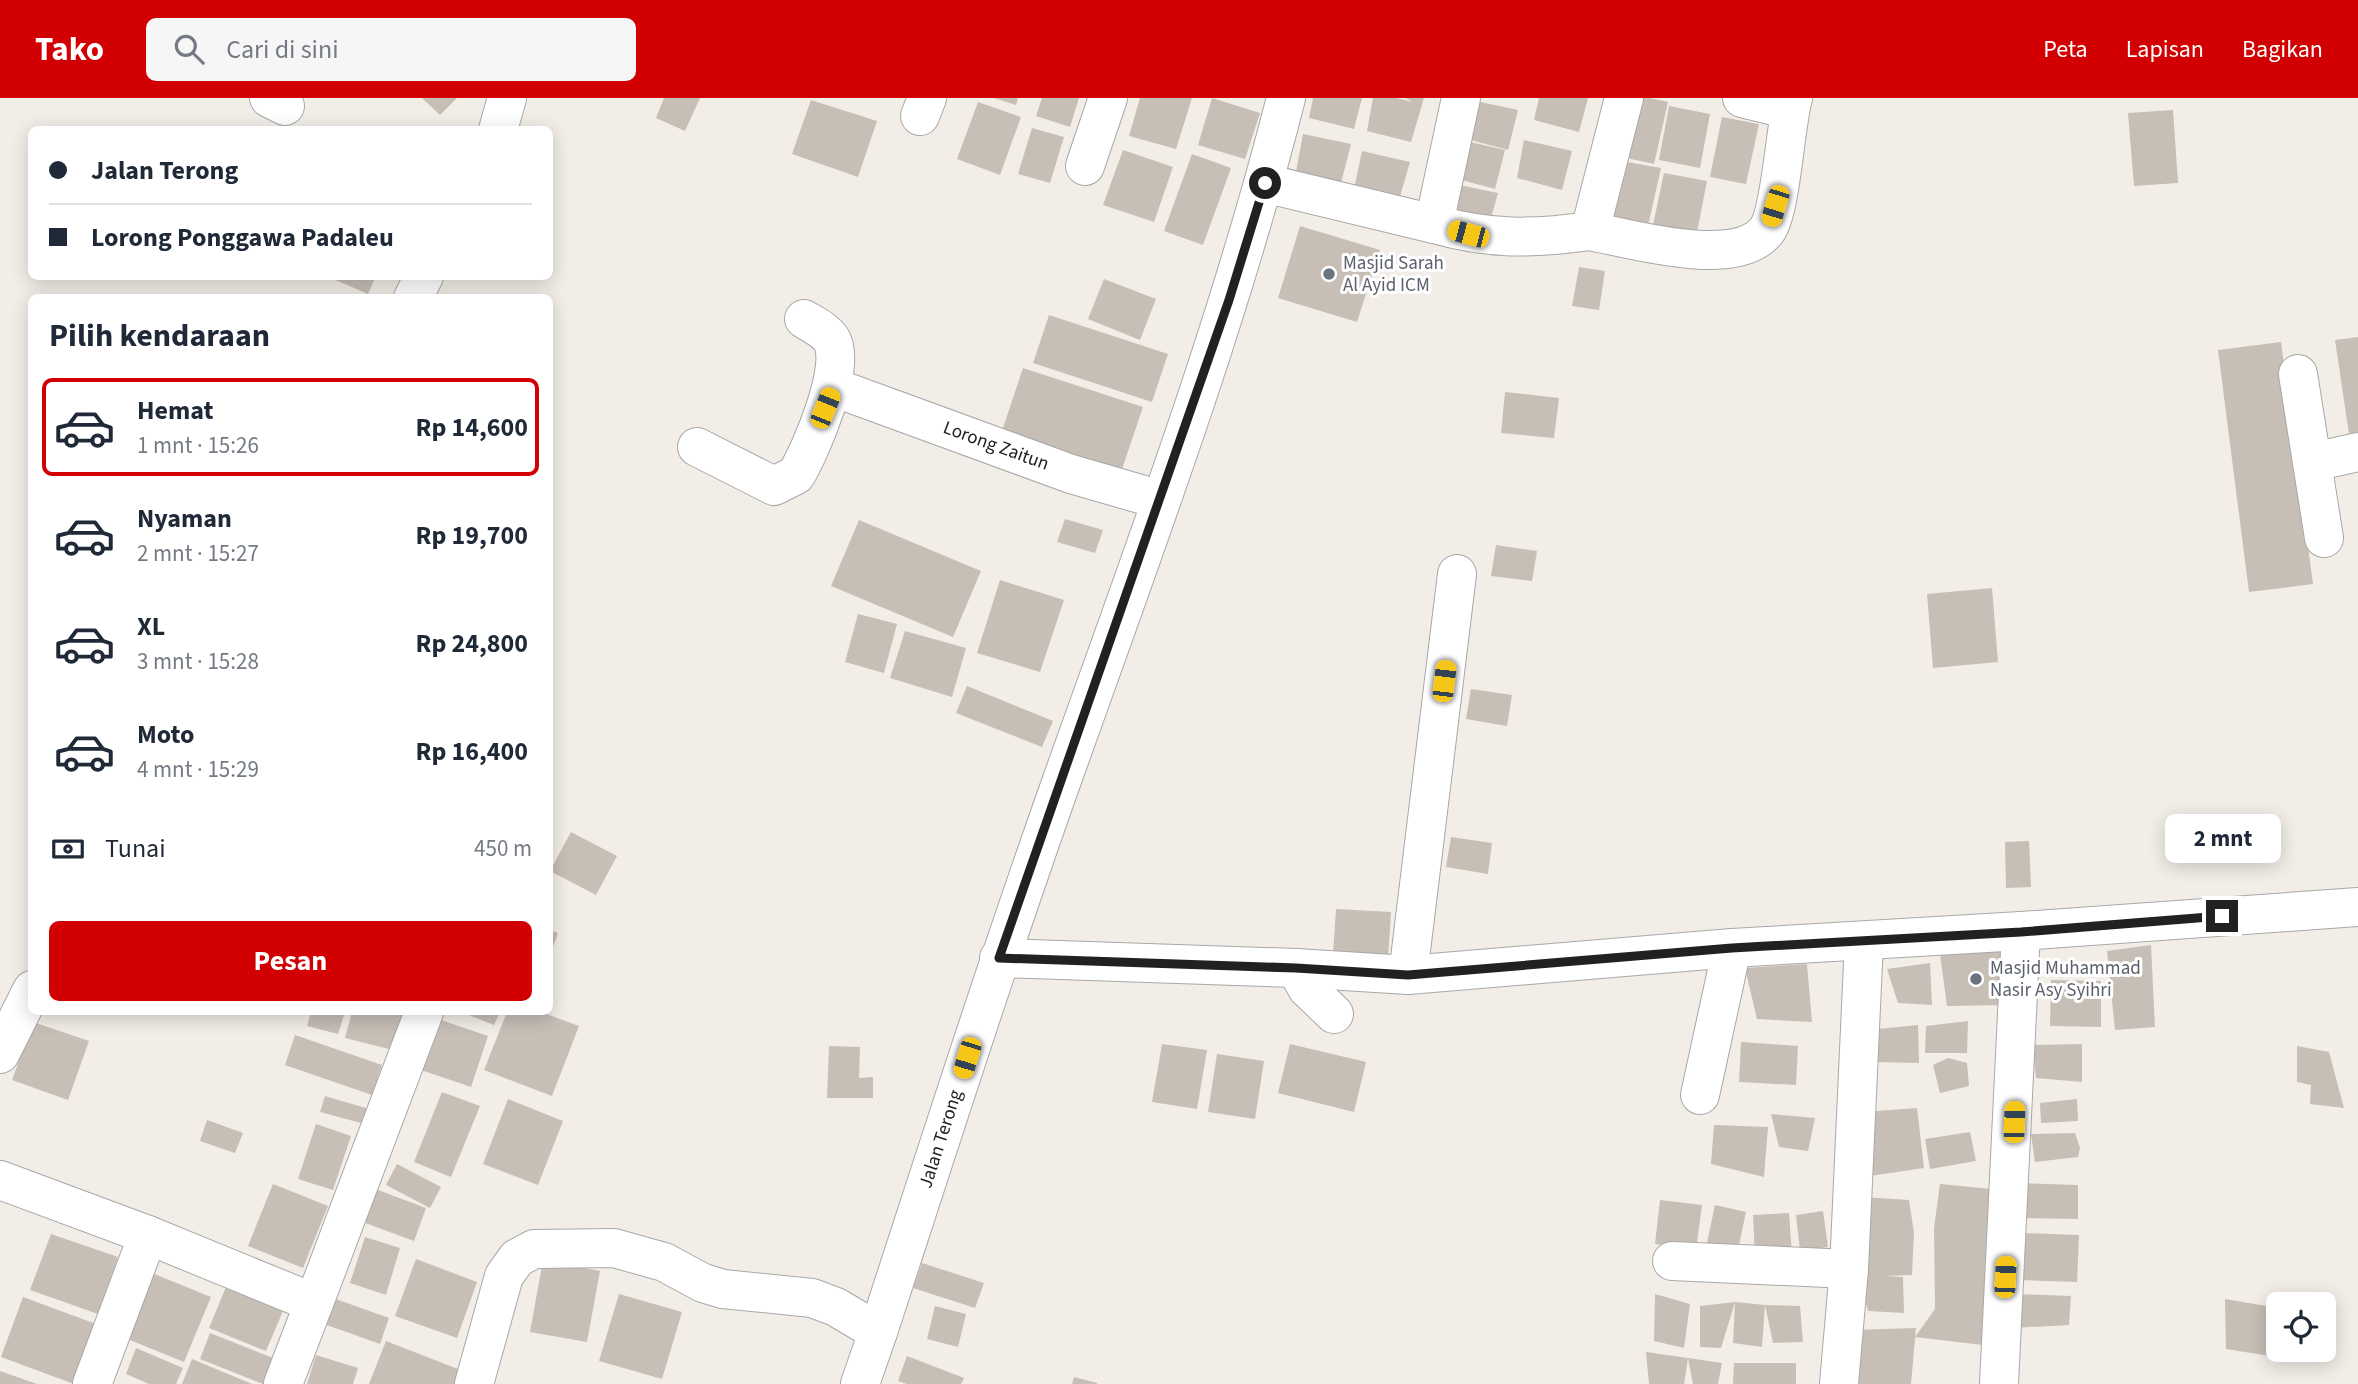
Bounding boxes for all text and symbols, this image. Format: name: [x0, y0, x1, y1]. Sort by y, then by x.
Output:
search box: [146, 18, 636, 81]
text: Tako: [35, 26, 104, 73]
icon: search: [170, 30, 208, 68]
text: Cari di sini: [226, 31, 339, 68]
text: Peta: [2043, 32, 2088, 67]
text: Lapisan: [2126, 32, 2204, 67]
text: Bagikan: [2242, 32, 2323, 67]
text: Jalan Terong: [91, 152, 238, 189]
route start: [1249, 167, 1281, 199]
car: [1759, 183, 1792, 229]
car: [1445, 218, 1492, 250]
text: Lorong Ponggawa Padaleu: [91, 219, 394, 256]
place label: Masjid Sarah Al Ayid ICM: [1343, 250, 1444, 299]
marker: Masjid Sarah Al Ayid ICM: [1321, 266, 1337, 282]
text: Pilih kendaraan: [49, 313, 270, 359]
car: [808, 385, 843, 431]
text: Hemat: [137, 392, 213, 429]
icon: car: [53, 396, 116, 459]
text: Rp 14,600: [416, 409, 528, 446]
street label: Lorong Zaitun: [939, 414, 1053, 478]
text: 1 mnt · 15:26: [137, 429, 259, 462]
text: Nyaman: [137, 500, 232, 537]
icon: car: [53, 504, 116, 567]
text: Rp 19,700: [416, 517, 528, 554]
text: 2 mnt · 15:27: [137, 537, 259, 570]
text: XL: [137, 608, 165, 645]
icon: car: [53, 612, 116, 675]
text: Rp 24,800: [416, 625, 528, 662]
text: 3 mnt · 15:28: [137, 645, 259, 678]
car: [1432, 659, 1457, 703]
text: Moto: [137, 716, 194, 753]
icon: car: [53, 720, 116, 783]
text: Rp 16,400: [416, 733, 528, 770]
text: 4 mnt · 15:29: [137, 753, 259, 786]
callout: 2 mnt: [2164, 814, 2280, 864]
text: 2 mnt: [2194, 822, 2252, 855]
icon: cash: [49, 830, 87, 868]
text: Tunai: [105, 830, 166, 867]
text: 450 m: [474, 832, 532, 865]
route end: [2206, 900, 2238, 932]
button: Pesan: [49, 921, 532, 1001]
place label: Masjid Muhammad Nasir Asy Syihri: [1990, 955, 2141, 1004]
marker: Masjid Muhammad Nasir Asy Syihri: [1968, 971, 1984, 987]
car: [951, 1035, 984, 1081]
street label: Jalan Terong: [912, 1086, 970, 1192]
car: [2003, 1101, 2026, 1143]
car: [1994, 1255, 2017, 1299]
map controls: [2266, 1292, 2336, 1362]
button: locate: [2266, 1292, 2336, 1362]

